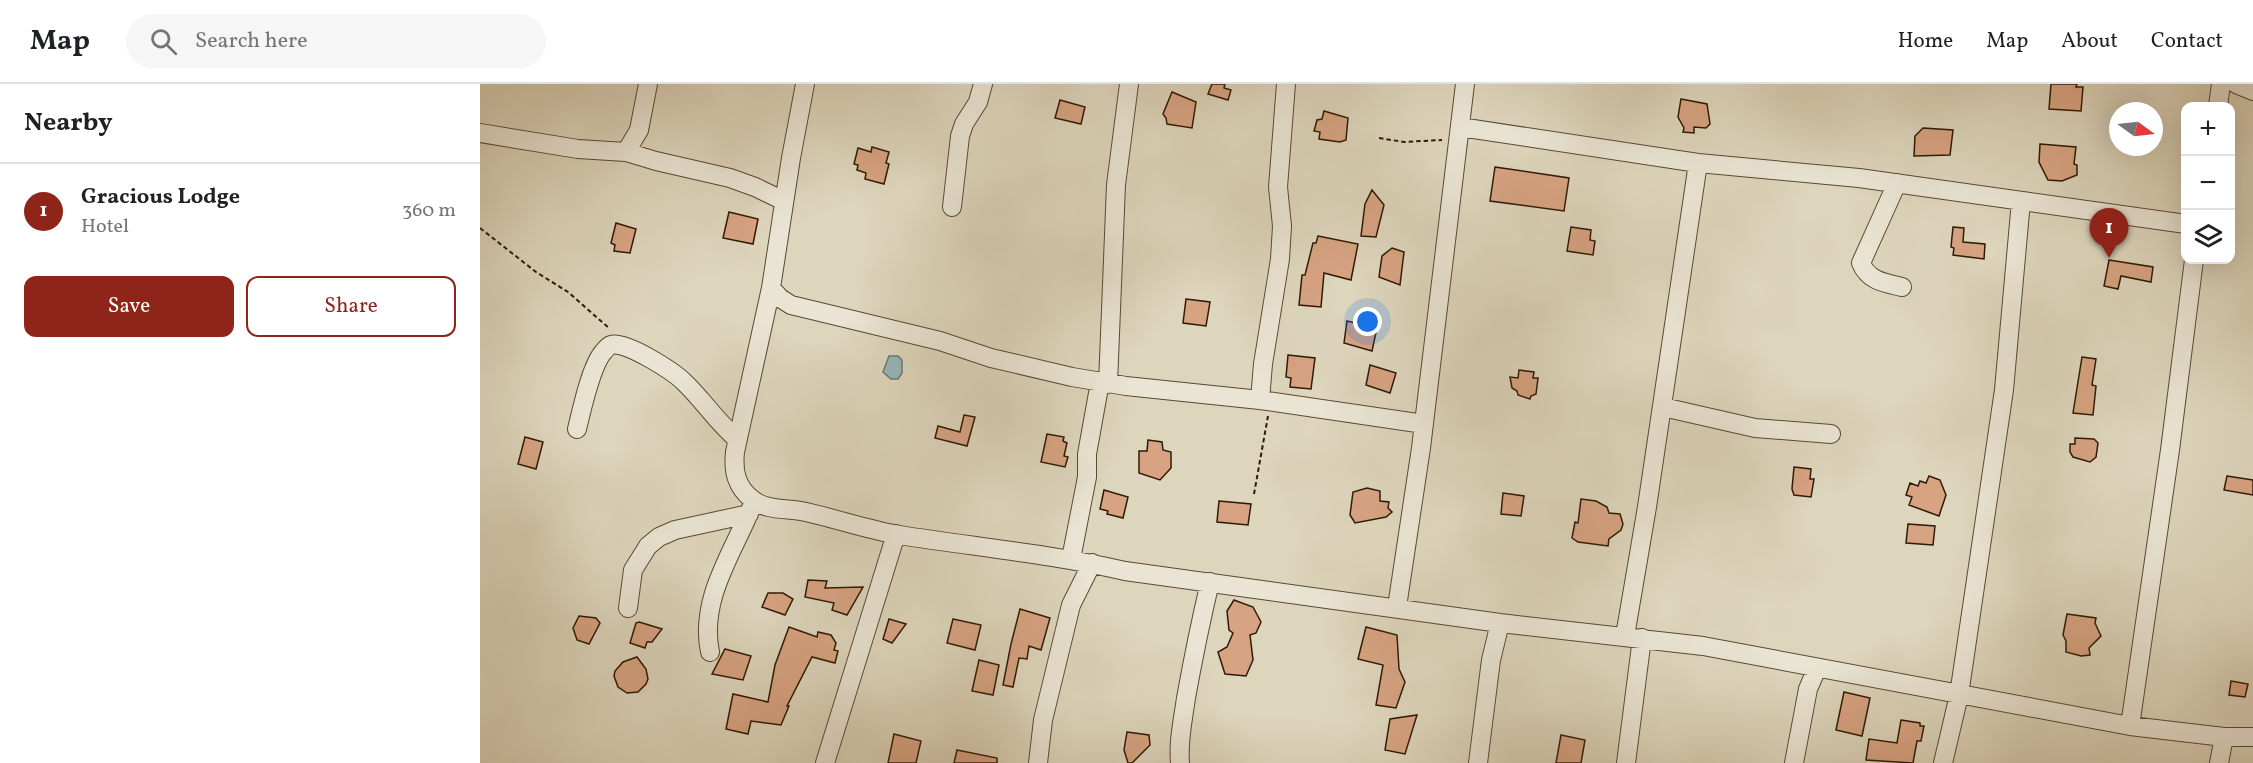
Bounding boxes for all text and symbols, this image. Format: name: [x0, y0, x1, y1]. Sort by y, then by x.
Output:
search box: [126, 14, 546, 68]
text: Map: [30, 22, 90, 61]
icon: search: [147, 25, 180, 58]
text: Search here: [195, 26, 308, 57]
text: Home: [1898, 27, 1953, 56]
text: Map: [1986, 27, 2028, 56]
text: About: [2061, 27, 2118, 56]
text: Contact: [2151, 27, 2223, 56]
north arrow: [2109, 102, 2163, 156]
map controls: [2181, 102, 2235, 264]
button: +: [2181, 102, 2235, 156]
text: Nearby: [24, 105, 113, 141]
button: −: [2181, 156, 2235, 210]
text: Gracious Lodge: [81, 182, 240, 213]
text: 1: [39, 197, 48, 225]
text: 360 m: [402, 197, 456, 225]
pin: 1: [2090, 208, 2128, 258]
button: layers: [2181, 210, 2235, 264]
text: Hotel: [81, 213, 129, 241]
button: Save: [24, 276, 234, 337]
button: Share: [246, 276, 456, 337]
your location: [1353, 307, 1382, 336]

